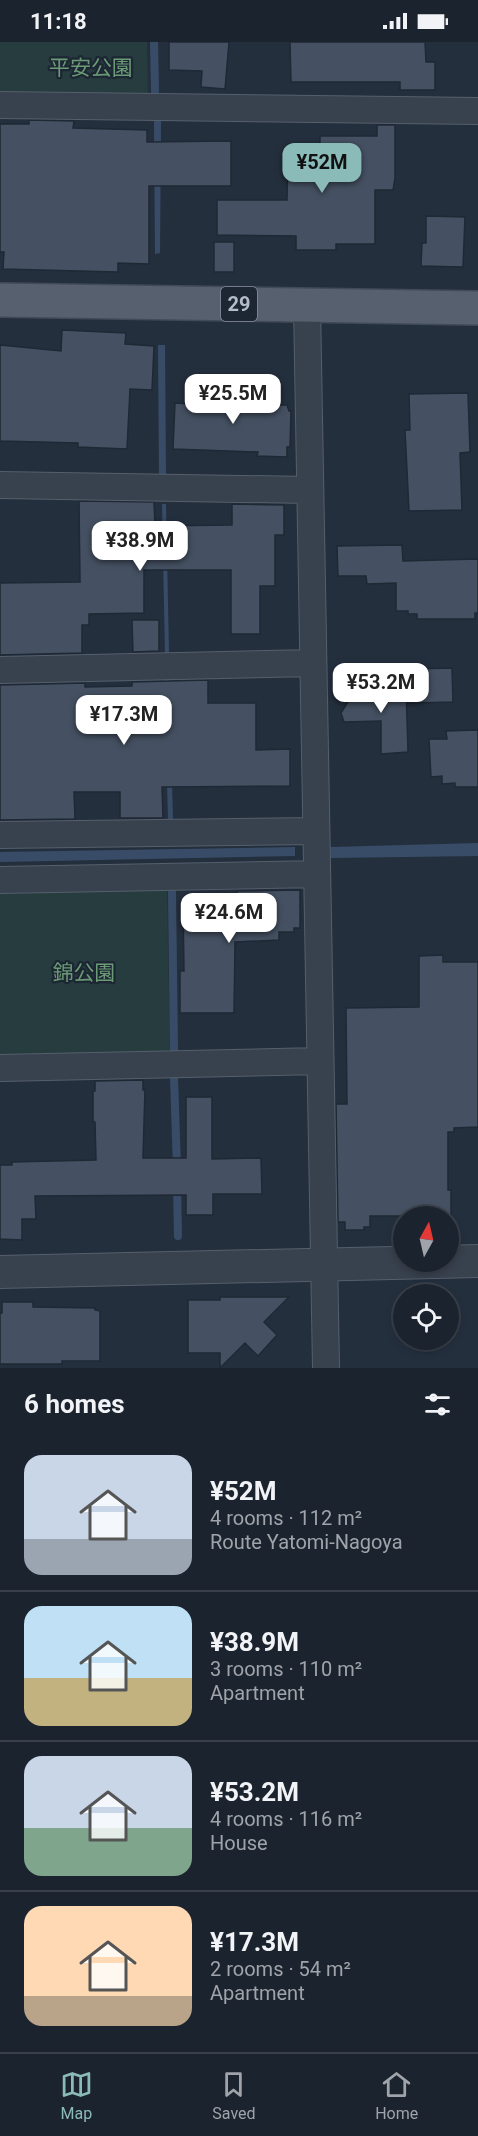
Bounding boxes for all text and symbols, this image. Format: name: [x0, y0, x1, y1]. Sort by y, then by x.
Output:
text: 11:18: [30, 9, 87, 34]
park label: 平安公園: [49, 56, 133, 80]
pin: ¥52M: [286, 143, 358, 194]
text: ¥52M: [296, 150, 348, 174]
road number: 29: [221, 287, 257, 321]
pin: ¥25.5M: [184, 374, 282, 425]
text: ¥25.5M: [199, 381, 267, 405]
pin: ¥38.9M: [91, 521, 189, 572]
text: ¥38.9M: [106, 528, 174, 552]
pin: ¥53.2M: [332, 663, 430, 714]
text: ¥53.2M: [347, 670, 415, 694]
pin: ¥17.3M: [75, 695, 173, 746]
text: ¥17.3M: [90, 702, 158, 726]
pin: ¥24.6M: [180, 893, 278, 944]
text: ¥24.6M: [195, 900, 263, 924]
park label: 錦公園: [53, 961, 116, 985]
north arrow: [393, 1206, 459, 1272]
map controls: [393, 1206, 459, 1350]
button: locate: [393, 1284, 459, 1350]
icon: filters: [421, 1388, 454, 1421]
text: 6 homes: [24, 1389, 125, 1419]
text: ¥52M: [210, 1476, 277, 1506]
icon: home: [72, 1479, 144, 1551]
text: 4 rooms · 112 m²: [210, 1506, 362, 1530]
text: Route Yatomi-Nagoya: [210, 1530, 403, 1554]
text: ¥38.9M: [210, 1627, 299, 1657]
icon: home: [72, 1630, 144, 1702]
text: 3 rooms · 110 m²: [210, 1657, 362, 1681]
text: Apartment: [210, 1681, 305, 1705]
text: ¥53.2M: [210, 1777, 299, 1807]
icon: home: [72, 1780, 144, 1852]
text: 4 rooms · 116 m²: [210, 1807, 362, 1831]
text: House: [210, 1831, 268, 1855]
text: ¥17.3M: [210, 1927, 299, 1957]
icon: home: [72, 1930, 144, 2002]
text: 2 rooms · 54 m²: [210, 1957, 351, 1981]
text: Apartment: [210, 1981, 305, 2005]
tab: Map: [60, 2068, 93, 2123]
tab: Saved: [212, 2068, 256, 2123]
tab: Home: [375, 2068, 418, 2123]

